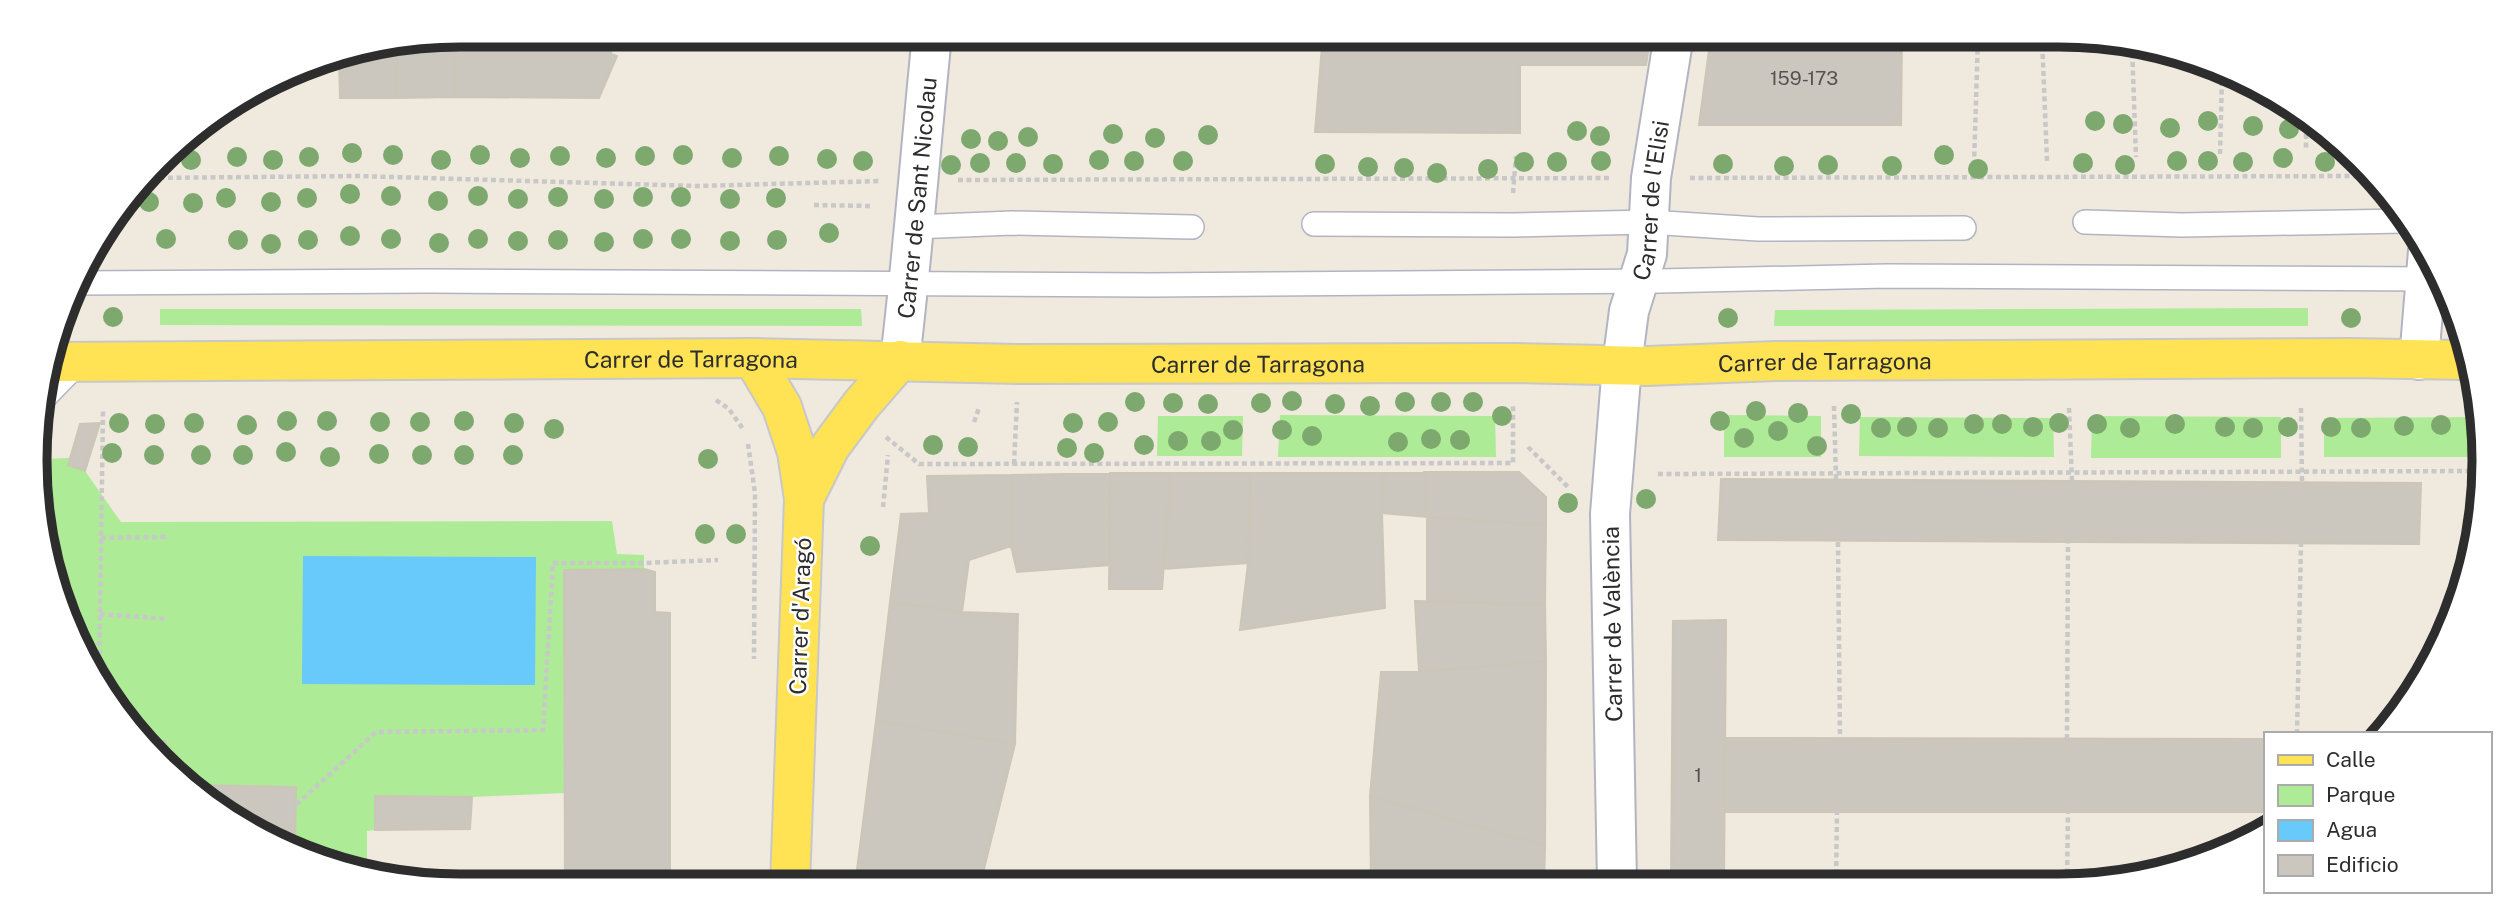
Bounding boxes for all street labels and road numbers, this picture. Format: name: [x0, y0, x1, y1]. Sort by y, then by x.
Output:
street label: Carrer de Sant Nicolau: [891, 76, 941, 320]
street label: Carrer de l'Elisi: [1626, 118, 1674, 284]
street label: Carrer de Tarragona: [584, 344, 798, 373]
street label: Carrer de Tarragona: [1717, 347, 1932, 377]
street label: Carrer de Tarragona: [1151, 350, 1365, 377]
street label: Carrer de València: [1597, 526, 1627, 722]
street label: Carrer d'Aragó: [784, 537, 816, 695]

